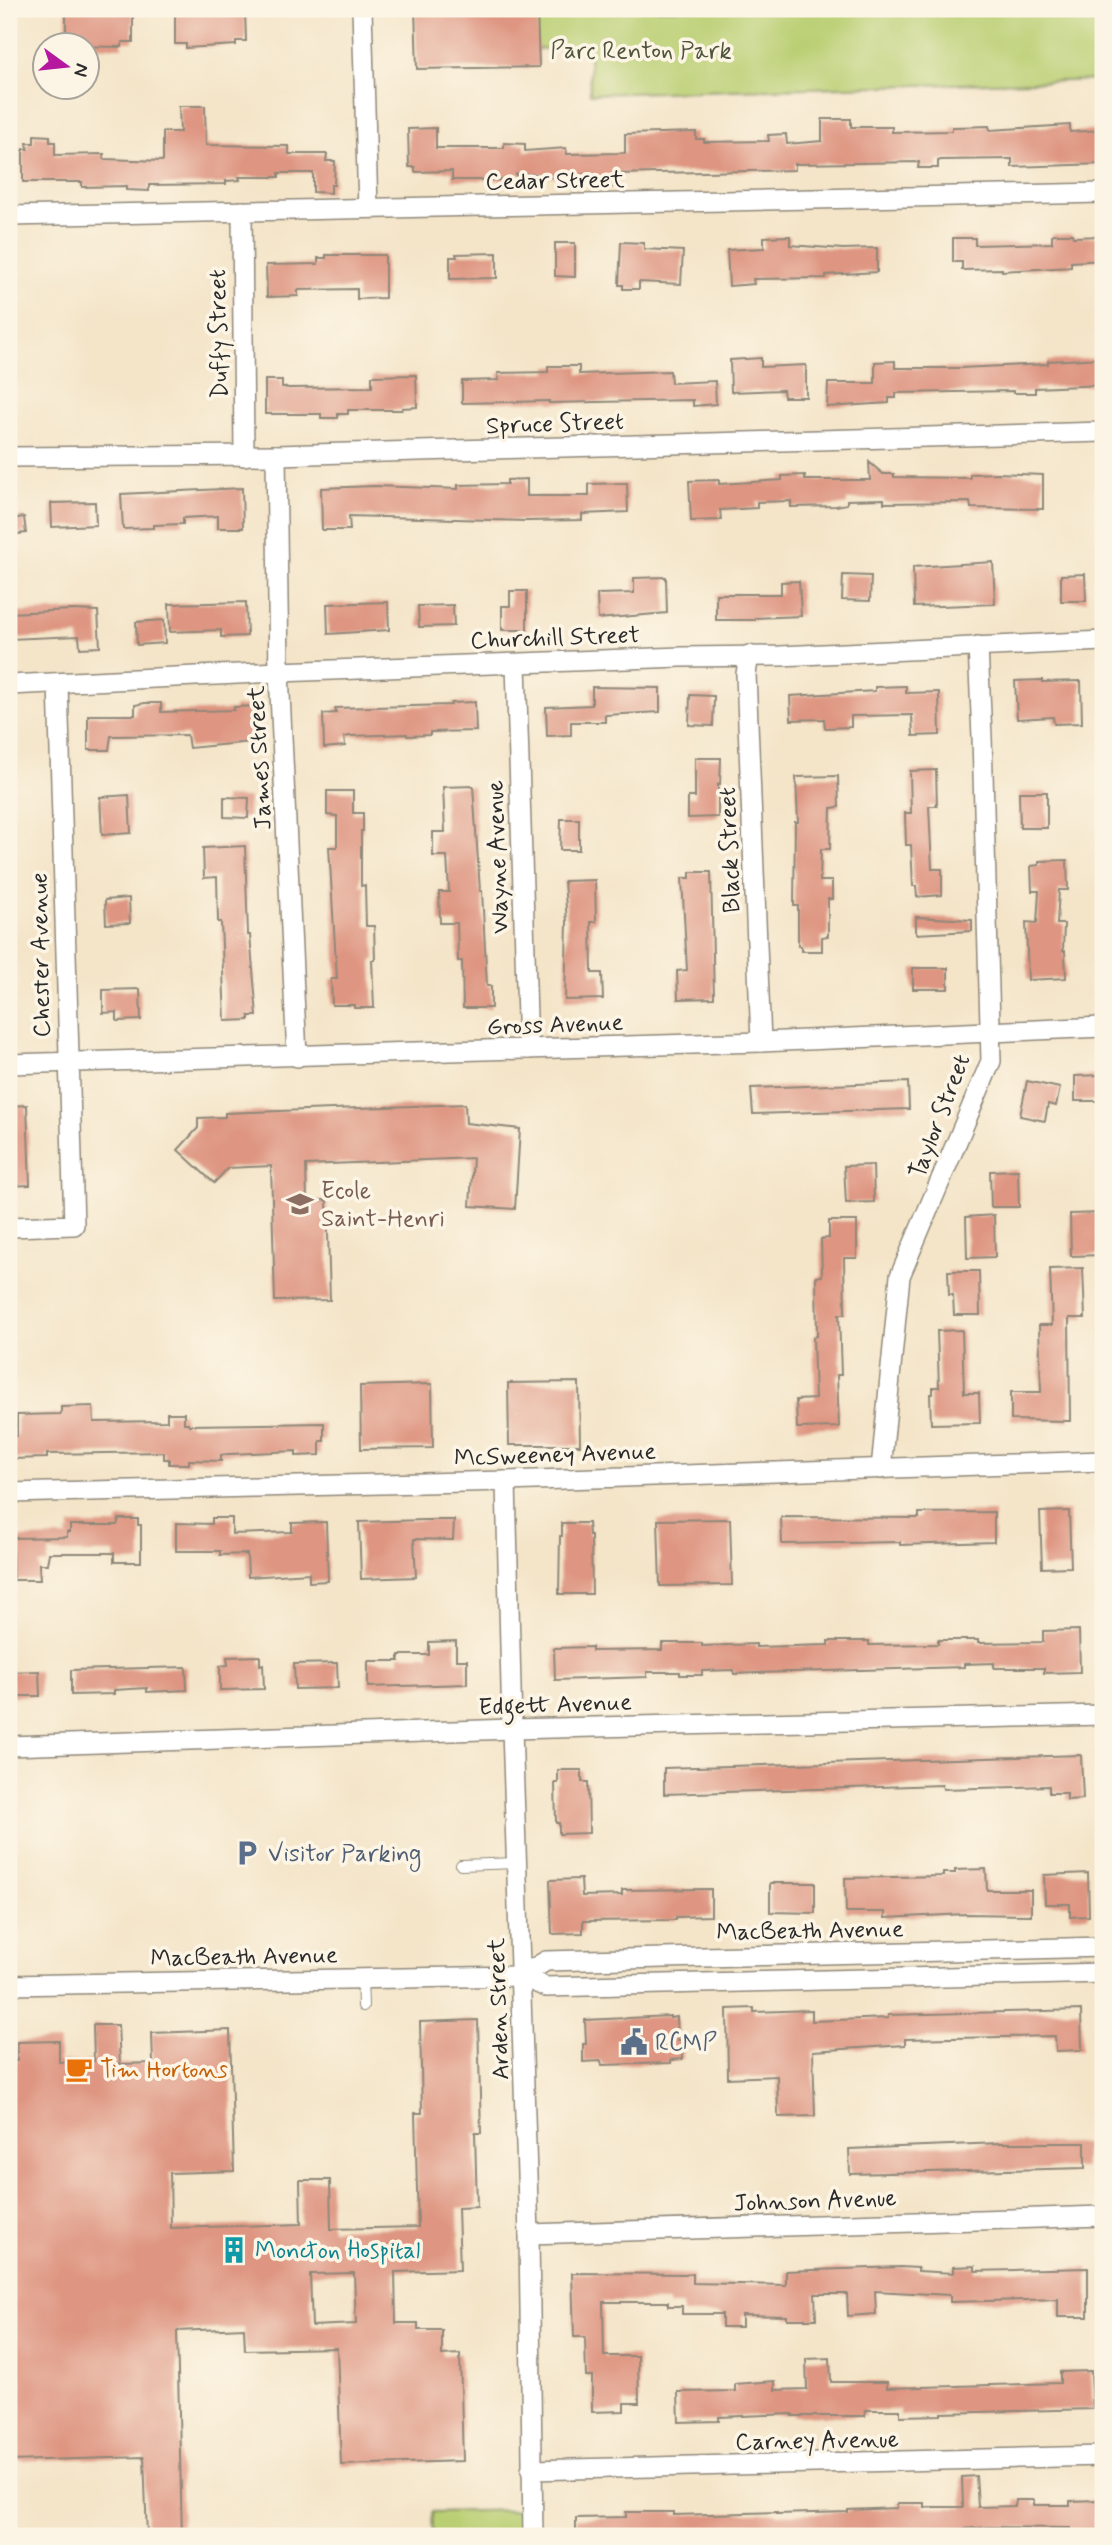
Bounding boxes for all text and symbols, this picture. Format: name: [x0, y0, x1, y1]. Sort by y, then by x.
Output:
north arrow: [32, 32, 102, 102]
park label: Parc Renton Park: [550, 36, 732, 67]
text: N: [67, 61, 95, 79]
street label: Cedar Street: [485, 165, 625, 198]
street label: Duffy Street: [203, 269, 236, 399]
street label: Spruce Street: [485, 407, 625, 442]
street label: Churchill Street: [470, 620, 640, 657]
street label: James Street: [241, 685, 280, 831]
street label: Wayne Avenue: [480, 780, 517, 934]
street label: Black Street: [713, 786, 748, 913]
street label: Chester Avenue: [25, 872, 58, 1038]
street label: Gross Avenue: [486, 1008, 624, 1043]
street label: Taylor Street: [902, 1050, 978, 1183]
place label: Ecole Saint-Henri: [321, 1176, 445, 1235]
school or university icon: Ecole Saint-Henri: [285, 1189, 315, 1219]
street label: McSweeney Avenue: [453, 1436, 657, 1475]
street label: Edgett Avenue: [478, 1687, 633, 1727]
parking icon: Visitor Parking: [232, 1838, 262, 1868]
place label: Visitor Parking: [268, 1839, 421, 1872]
street label: MacBeath Avenue: [716, 1914, 904, 1949]
street label: Arden Street: [482, 1937, 517, 2081]
street label: MacBeath Avenue: [150, 1940, 338, 1975]
public building icon: RCMP: [619, 2027, 649, 2057]
place label: RCMP: [655, 2028, 718, 2059]
cafe icon: Tim Hortons: [64, 2054, 94, 2084]
place label: Tim Hortons: [100, 2055, 228, 2086]
street label: Johnson Avenue: [733, 2183, 897, 2220]
building icon: Moncton Hospital: [219, 2235, 249, 2265]
place label: Moncton Hospital: [255, 2236, 420, 2267]
street label: Carney Avenue: [735, 2425, 899, 2458]

